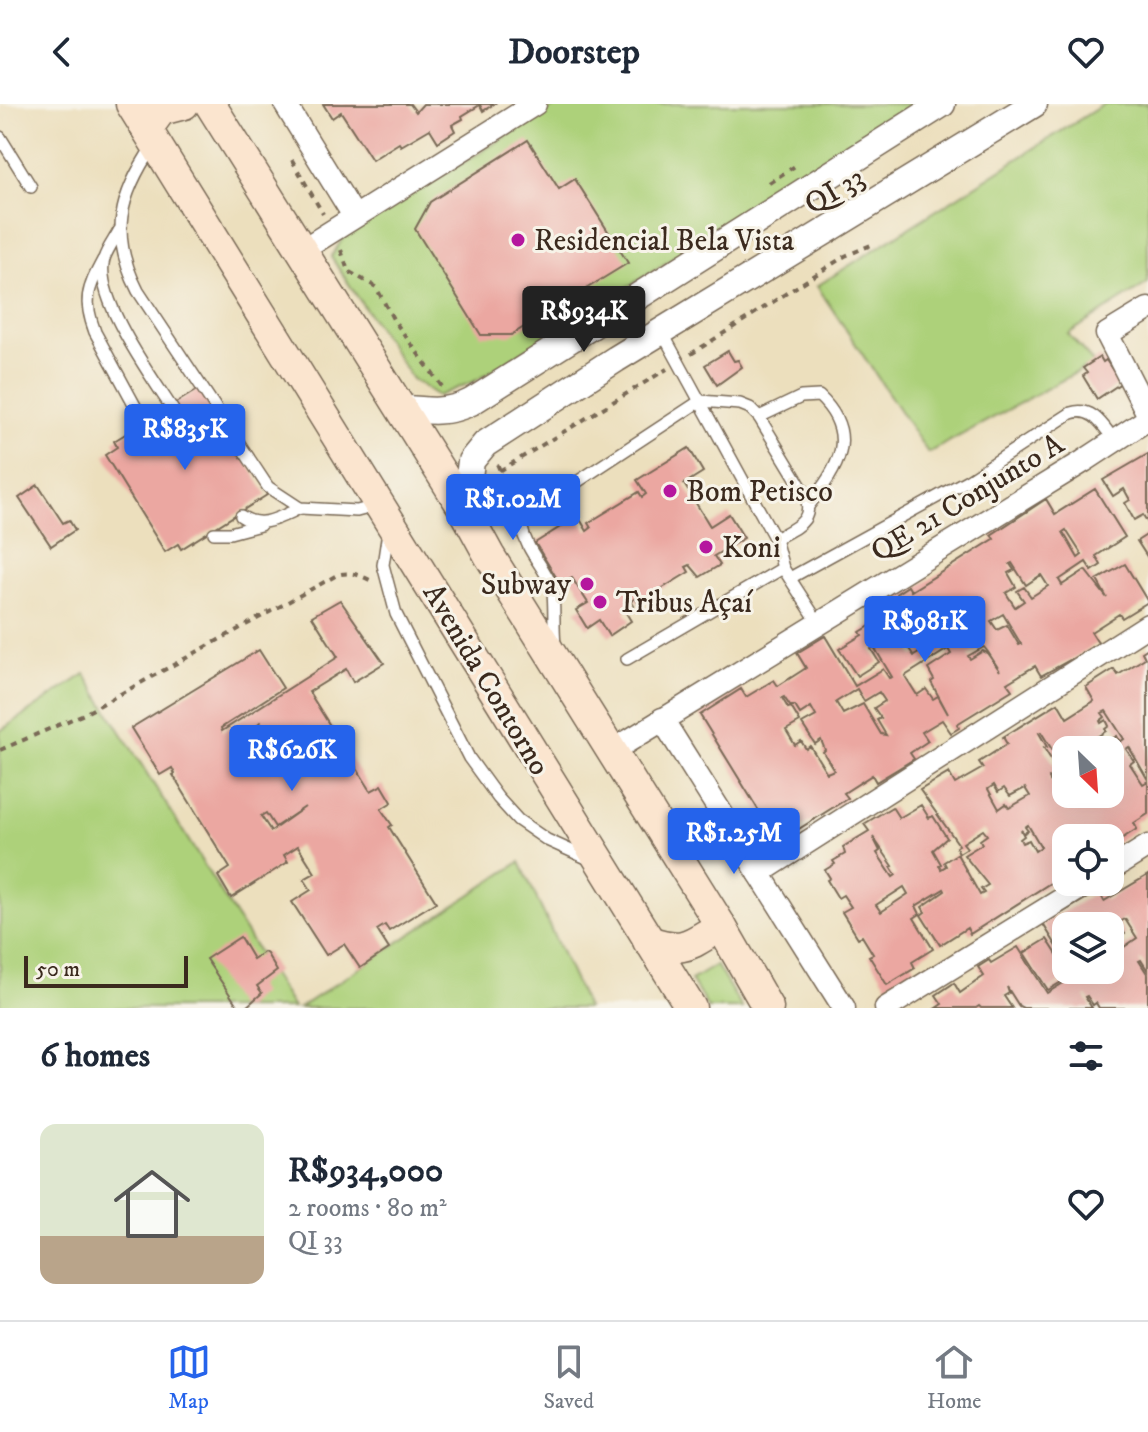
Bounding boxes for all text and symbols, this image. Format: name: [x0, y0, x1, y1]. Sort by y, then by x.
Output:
icon: back: [40, 30, 84, 74]
text: Doorstep: [508, 30, 640, 75]
icon: heart: [1064, 30, 1108, 74]
street label: QI 33: [798, 159, 871, 223]
place label: Residencial Bela Vista: [534, 223, 795, 260]
marker: Residencial Bela Vista: [509, 231, 527, 249]
pin: R$934K: [519, 286, 649, 354]
text: R$934K: [540, 295, 628, 328]
pin: R$835K: [120, 404, 250, 472]
text: R$835K: [142, 413, 228, 446]
street label: QE 21 Conjunto A: [864, 426, 1072, 571]
pin: R$1.02M: [439, 474, 587, 542]
place label: Bom Petisco: [686, 474, 833, 511]
marker: Bom Petisco: [661, 482, 679, 500]
text: R$1.02M: [464, 483, 562, 516]
place label: Koni: [722, 530, 781, 567]
marker: Koni: [697, 538, 715, 556]
place label: Subway: [481, 567, 572, 604]
marker: Subway: [578, 575, 596, 593]
street label: Avenida Contorno: [414, 577, 557, 782]
place label: Tribus Açaí: [616, 585, 753, 622]
marker: Tribus Açaí: [591, 593, 609, 611]
pin: R$981K: [860, 596, 990, 664]
text: R$981K: [882, 605, 968, 638]
pin: R$626K: [227, 725, 357, 793]
text: R$626K: [247, 734, 337, 767]
north arrow: [1052, 736, 1124, 808]
map controls: [1052, 736, 1124, 984]
pin: R$1.25M: [660, 808, 808, 876]
text: R$1.25M: [686, 817, 782, 850]
button: locate: [1052, 824, 1124, 896]
button: layers: [1052, 912, 1124, 984]
scale bar: [24, 952, 188, 988]
text: 50 m: [36, 956, 80, 983]
icon: filters: [1064, 1034, 1108, 1078]
text: 6 homes: [40, 1035, 150, 1077]
text: R$934,000: [288, 1150, 443, 1192]
icon: home: [104, 1156, 200, 1252]
icon: heart: [1064, 1182, 1108, 1226]
text: 2 rooms · 80 m²: [288, 1192, 447, 1225]
text: QI 33: [288, 1225, 343, 1258]
tab: Map: [167, 1340, 211, 1415]
tab: Saved: [544, 1340, 594, 1415]
tab: Home: [927, 1340, 981, 1415]

